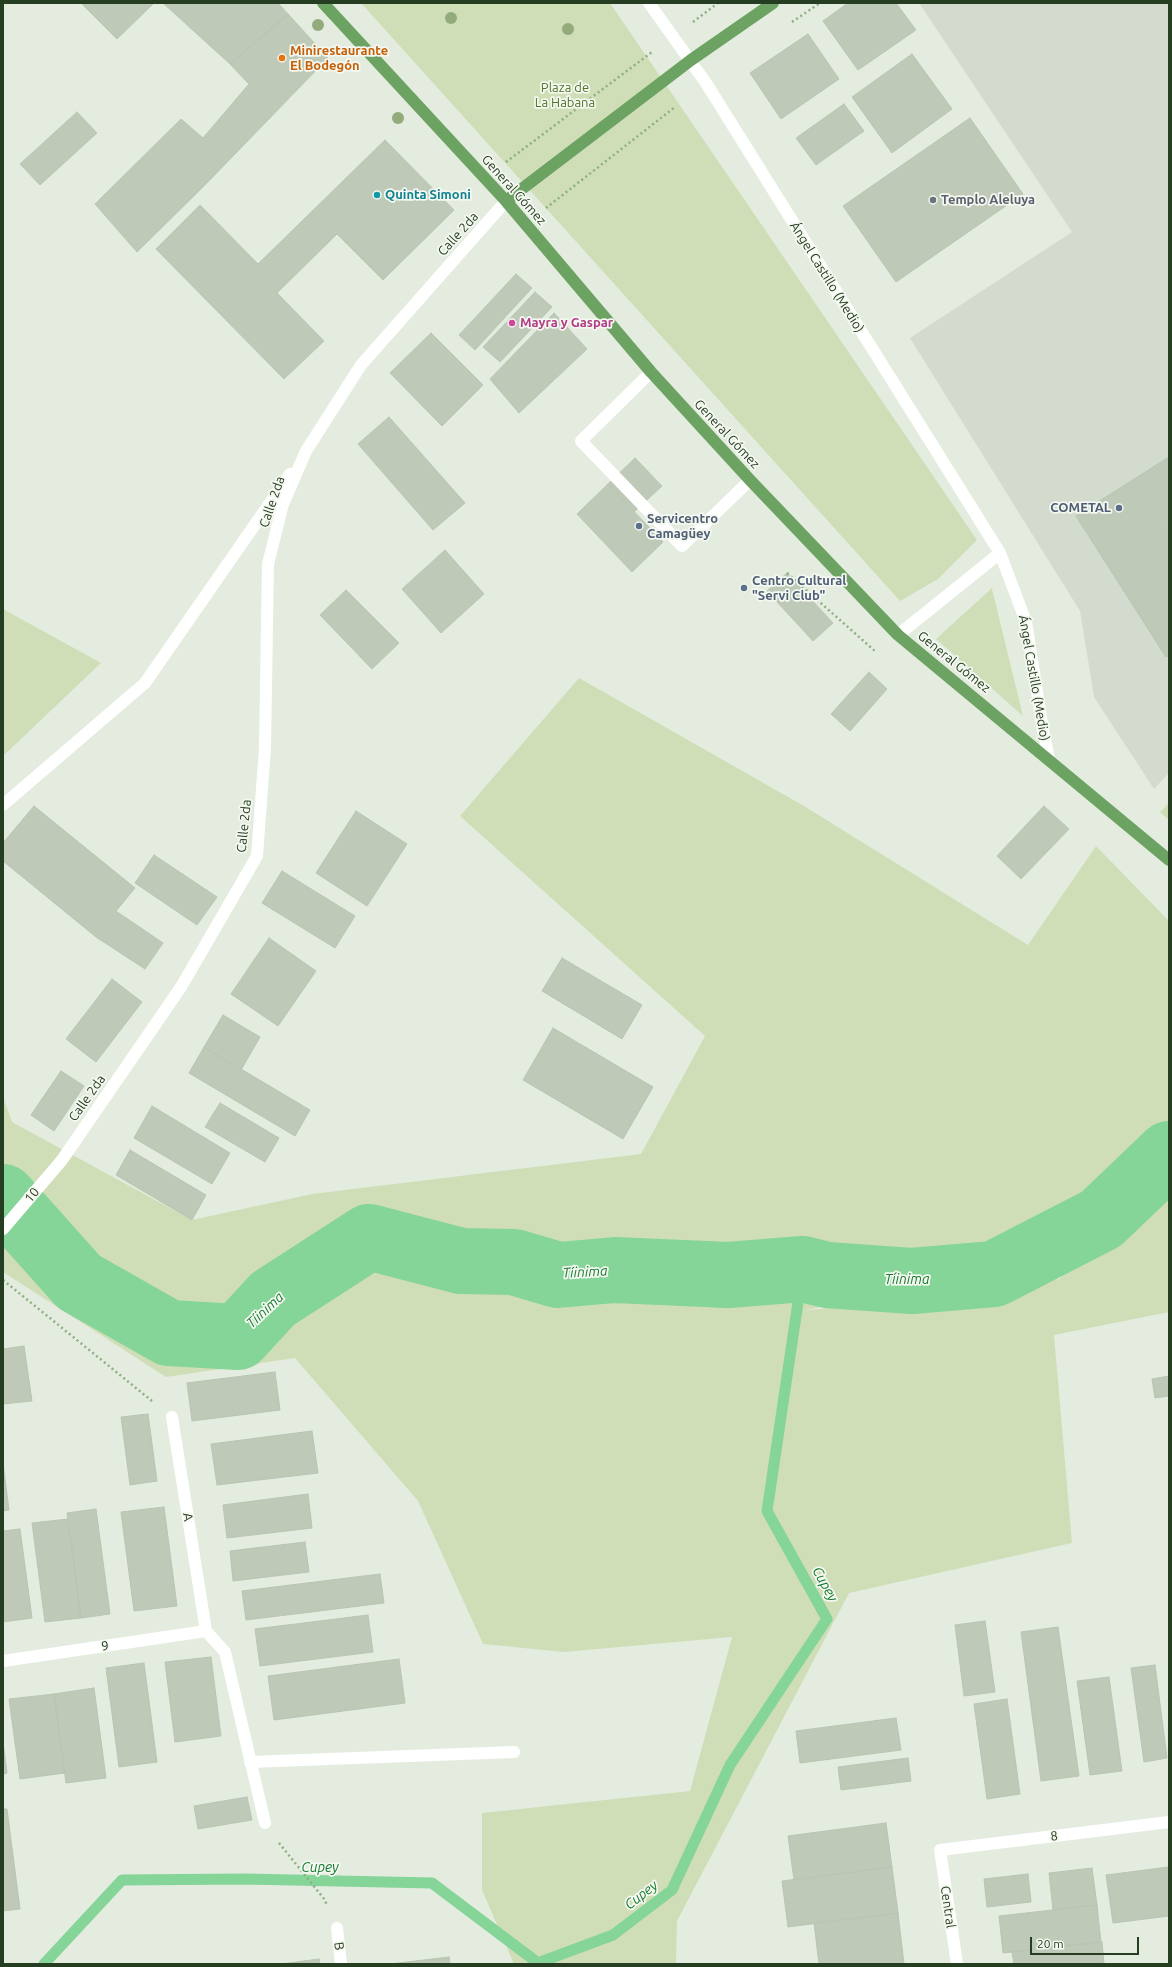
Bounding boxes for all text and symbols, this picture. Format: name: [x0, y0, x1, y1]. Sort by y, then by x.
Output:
place label: Minirestaurante El Bodegón: [290, 43, 388, 74]
marker: Minirestaurante El Bodegón: [277, 53, 287, 63]
park label: Plaza de La Habana: [535, 80, 595, 111]
street label: General Gómez: [478, 152, 550, 228]
place label: Quinta Simoni: [385, 187, 471, 203]
marker: Quinta Simoni: [372, 190, 382, 200]
place label: Templo Aleluya: [941, 192, 1035, 208]
marker: Templo Aleluya: [928, 195, 938, 205]
street label: Calle 2da: [434, 209, 482, 259]
street label: Ángel Castillo (Medio): [787, 219, 867, 335]
place label: Mayra y Gaspar: [520, 315, 613, 331]
marker: Mayra y Gaspar: [507, 318, 517, 328]
street label: General Gómez: [691, 396, 763, 472]
street label: Calle 2da: [256, 474, 288, 530]
place label: COMETAL: [1050, 500, 1111, 516]
marker: COMETAL: [1114, 503, 1124, 513]
place label: Servicentro Camagüey: [647, 511, 718, 542]
marker: Servicentro Camagüey: [634, 521, 644, 531]
place label: Centro Cultural "Servi Club": [752, 573, 846, 604]
marker: Centro Cultural "Servi Club": [739, 583, 749, 593]
street label: Ángel Castillo (Medio): [1015, 614, 1053, 742]
street label: General Gómez: [915, 628, 993, 696]
street label: Calle 2da: [233, 799, 255, 853]
street label: Calle 2da: [65, 1072, 109, 1124]
street label: 10: [21, 1184, 43, 1206]
water label: Tíinima: [562, 1262, 608, 1282]
water label: Tíinima: [885, 1271, 929, 1287]
water label: Tíinima: [243, 1289, 287, 1331]
street label: A: [180, 1512, 196, 1522]
water label: Cupey: [809, 1564, 841, 1604]
street label: 9: [100, 1638, 110, 1654]
street label: 8: [1049, 1828, 1059, 1844]
water label: Cupey: [301, 1859, 339, 1875]
water label: Cupey: [621, 1877, 661, 1913]
street label: Central: [937, 1885, 959, 1929]
scale bar: [1032, 1929, 1141, 1955]
text: 20 m: [1037, 1937, 1064, 1950]
street label: B: [331, 1941, 347, 1951]

